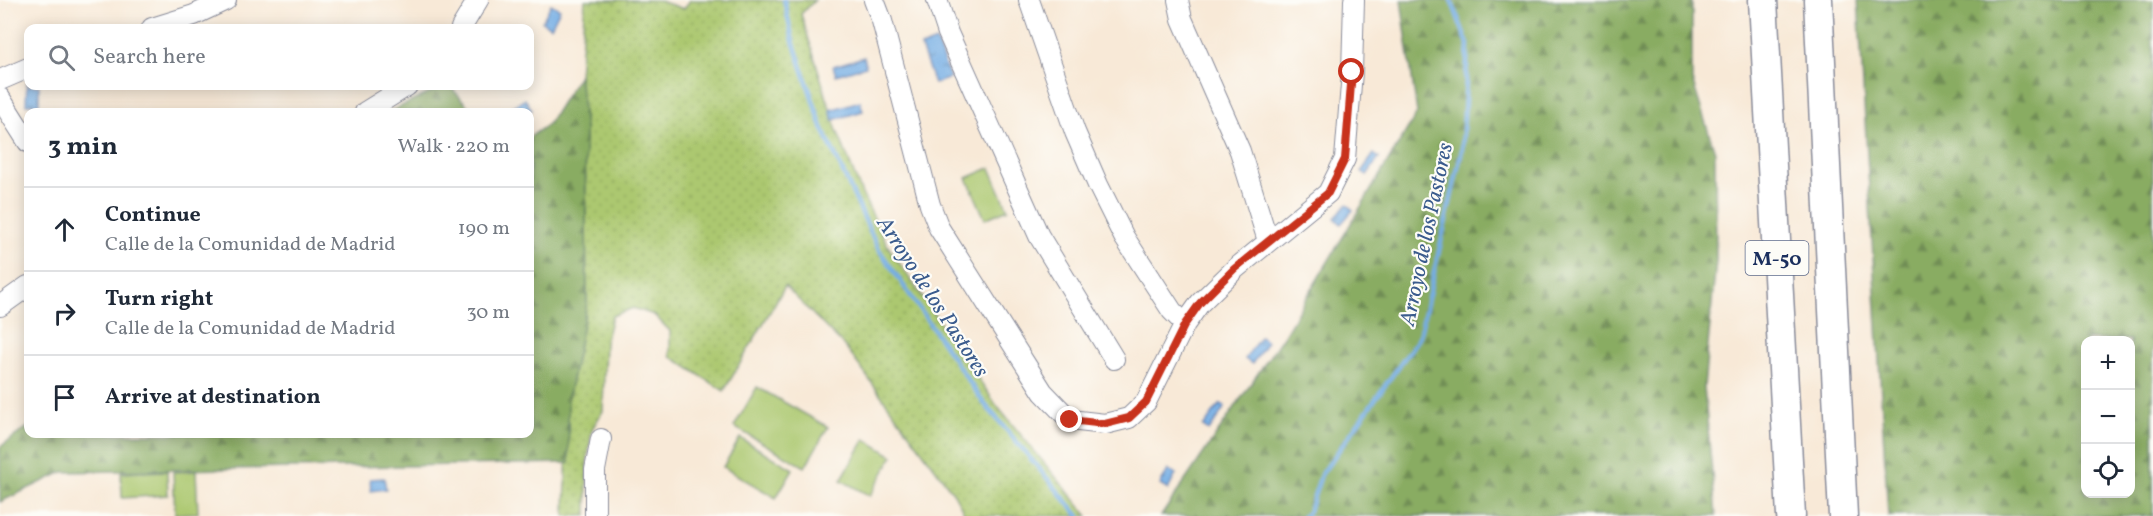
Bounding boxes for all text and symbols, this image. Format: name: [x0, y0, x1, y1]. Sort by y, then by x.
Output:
search box: [24, 24, 534, 90]
icon: search: [45, 41, 78, 74]
text: Search here: [93, 42, 206, 73]
route start: [1338, 58, 1364, 84]
text: 3 min: [48, 129, 118, 165]
text: Walk · 220 m: [398, 133, 510, 161]
water label: Arroyo de los Pastores: [1393, 140, 1462, 330]
text: Continue: [105, 200, 201, 231]
water label: Arroyo de los Pastores: [868, 210, 996, 384]
icon: ahead: [48, 213, 81, 246]
text: 190 m: [458, 215, 510, 243]
text: Calle de la Comunidad de Madrid: [105, 231, 396, 259]
road number: M-50: [1746, 241, 1808, 275]
text: Turn right: [105, 284, 213, 315]
icon: right: [48, 297, 81, 330]
text: 30 m: [466, 299, 510, 327]
text: Calle de la Comunidad de Madrid: [105, 315, 396, 343]
map controls: [2081, 336, 2135, 498]
button: +: [2081, 336, 2135, 390]
icon: arrive: [48, 381, 81, 414]
text: Arrive at destination: [105, 382, 321, 413]
button: −: [2081, 390, 2135, 444]
route end: [1056, 406, 1082, 432]
button: locate: [2081, 444, 2135, 498]

